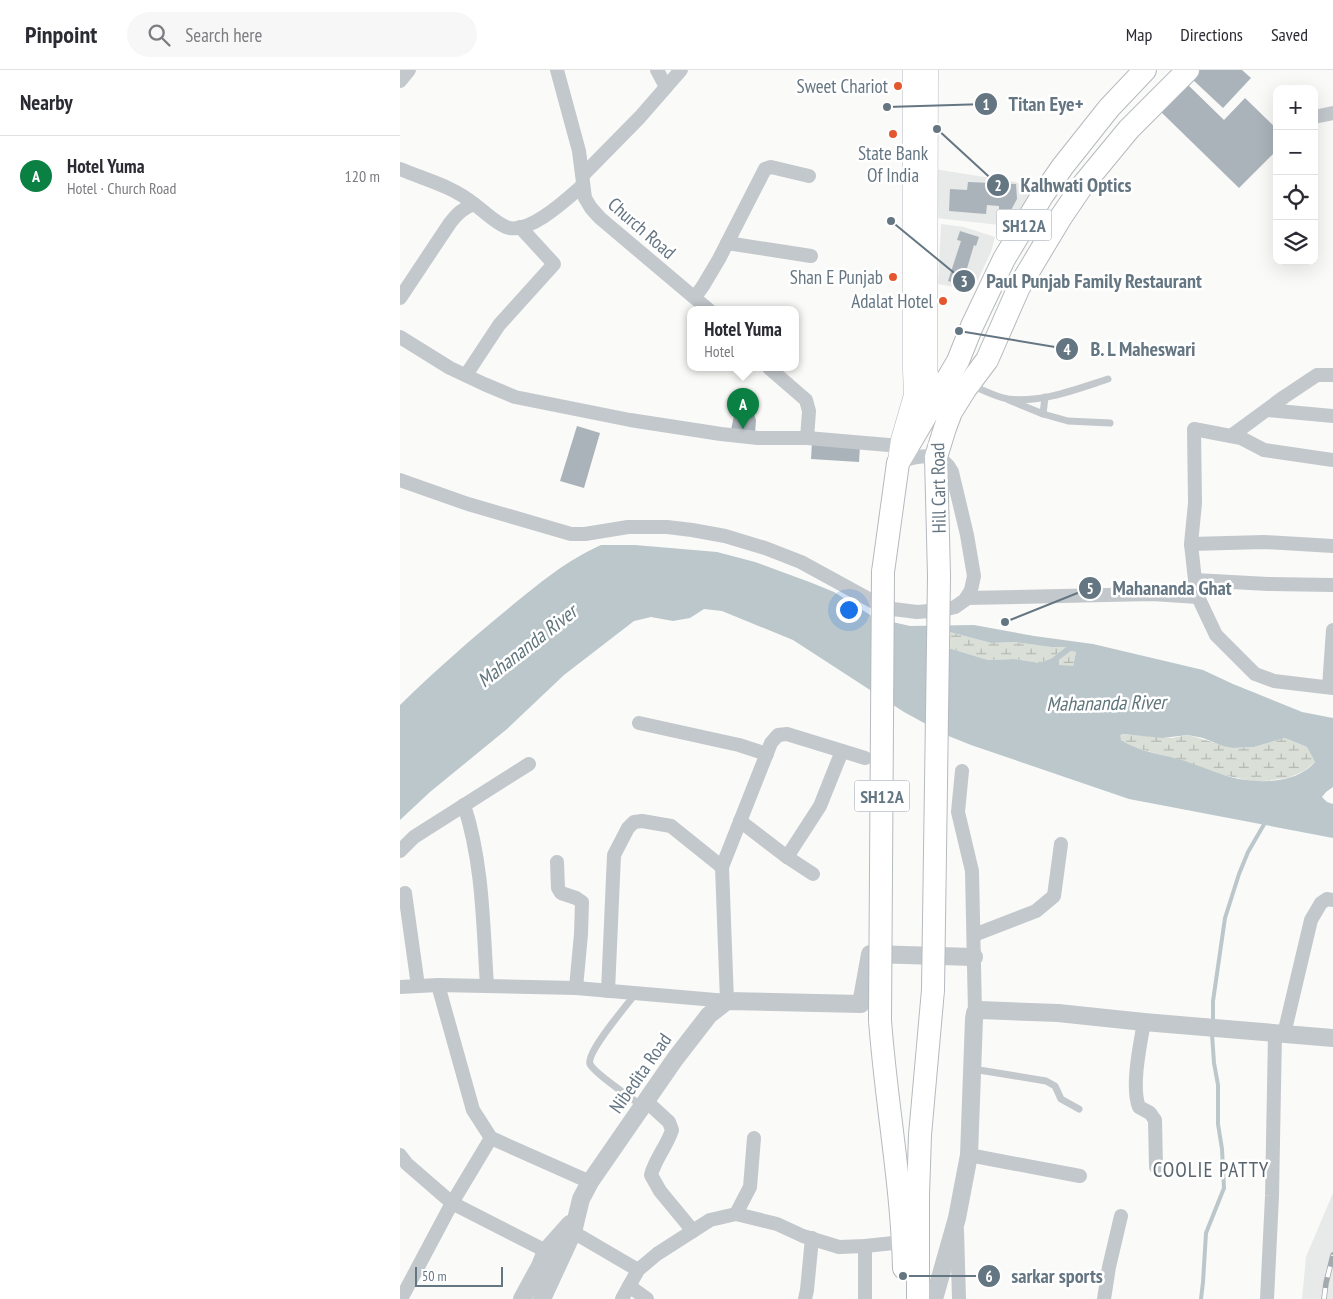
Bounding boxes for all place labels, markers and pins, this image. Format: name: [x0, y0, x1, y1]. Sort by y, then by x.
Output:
place label: Sweet Chariot: [797, 74, 889, 98]
marker: Sweet Chariot: [892, 80, 904, 92]
callout: Titan Eye+: [974, 87, 1094, 122]
marker: State Bank Of India: [887, 128, 899, 140]
place label: State Bank Of India: [858, 141, 929, 187]
callout: Kalhwati Optics: [986, 168, 1142, 203]
callout: Paul Punjab Family Restaurant: [951, 264, 1212, 299]
place label: Shan E Punjab: [790, 265, 883, 289]
marker: Shan E Punjab: [887, 271, 899, 283]
place label: Adalat Hotel: [851, 289, 934, 313]
marker: Adalat Hotel: [937, 295, 949, 307]
callout: B. L Maheswari: [1055, 332, 1207, 367]
pin: A: [727, 388, 759, 429]
callout: Mahananda Ghat: [1078, 571, 1242, 606]
callout: sarkar sports: [977, 1259, 1113, 1294]

